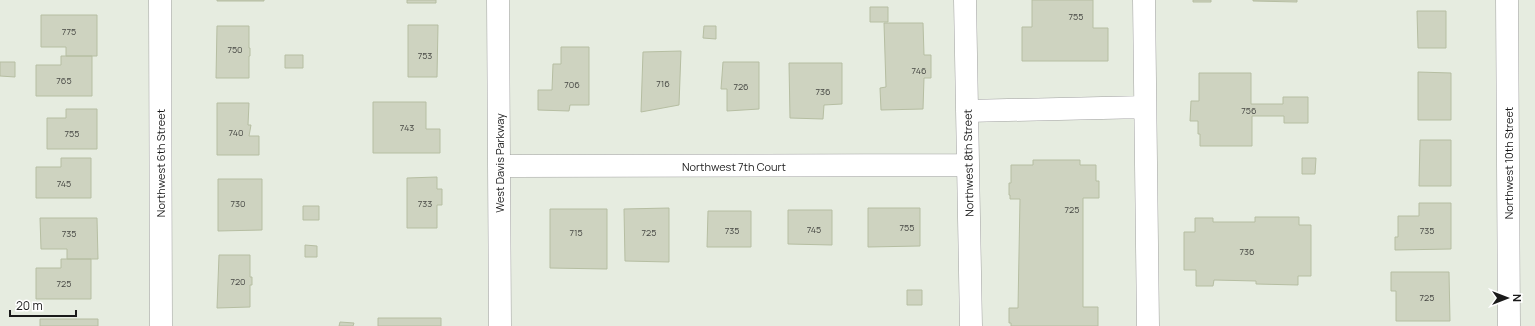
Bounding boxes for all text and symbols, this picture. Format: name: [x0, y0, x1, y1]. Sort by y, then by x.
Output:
house number: 755: [1069, 10, 1083, 23]
house number: 775: [62, 25, 76, 38]
house number: 750: [227, 43, 243, 56]
house number: 753: [418, 49, 432, 62]
house number: 746: [911, 64, 927, 77]
house number: 765: [56, 74, 72, 87]
house number: 716: [656, 77, 670, 90]
house number: 706: [564, 78, 580, 91]
house number: 726: [733, 80, 749, 93]
house number: 736: [815, 85, 831, 98]
house number: 756: [1241, 104, 1257, 117]
street label: Northwest 10th Street: [1501, 107, 1516, 219]
street label: Northwest 6th Street: [153, 109, 168, 217]
street label: Northwest 8th Street: [960, 109, 976, 217]
street label: West Davis Parkway: [492, 113, 507, 213]
house number: 743: [400, 121, 414, 134]
house number: 740: [229, 126, 243, 139]
house number: 755: [65, 127, 79, 140]
street label: Northwest 7th Court: [682, 159, 786, 174]
house number: 745: [57, 177, 71, 190]
house number: 730: [231, 197, 246, 210]
house number: 733: [418, 197, 432, 210]
house number: 725: [1065, 203, 1079, 216]
house number: 755: [900, 221, 914, 234]
house number: 745: [807, 223, 821, 236]
house number: 735: [725, 224, 739, 237]
house number: 735: [1420, 224, 1434, 237]
house number: 715: [569, 226, 583, 239]
house number: 725: [642, 226, 656, 239]
house number: 735: [62, 227, 76, 240]
house number: 736: [1239, 245, 1255, 258]
house number: 720: [230, 275, 246, 288]
house number: 725: [57, 277, 71, 290]
north arrow: [1487, 278, 1527, 318]
house number: 725: [1420, 291, 1434, 304]
scale bar: [10, 292, 76, 318]
text: N: [1510, 294, 1525, 302]
text: 20 m: [16, 297, 43, 314]

